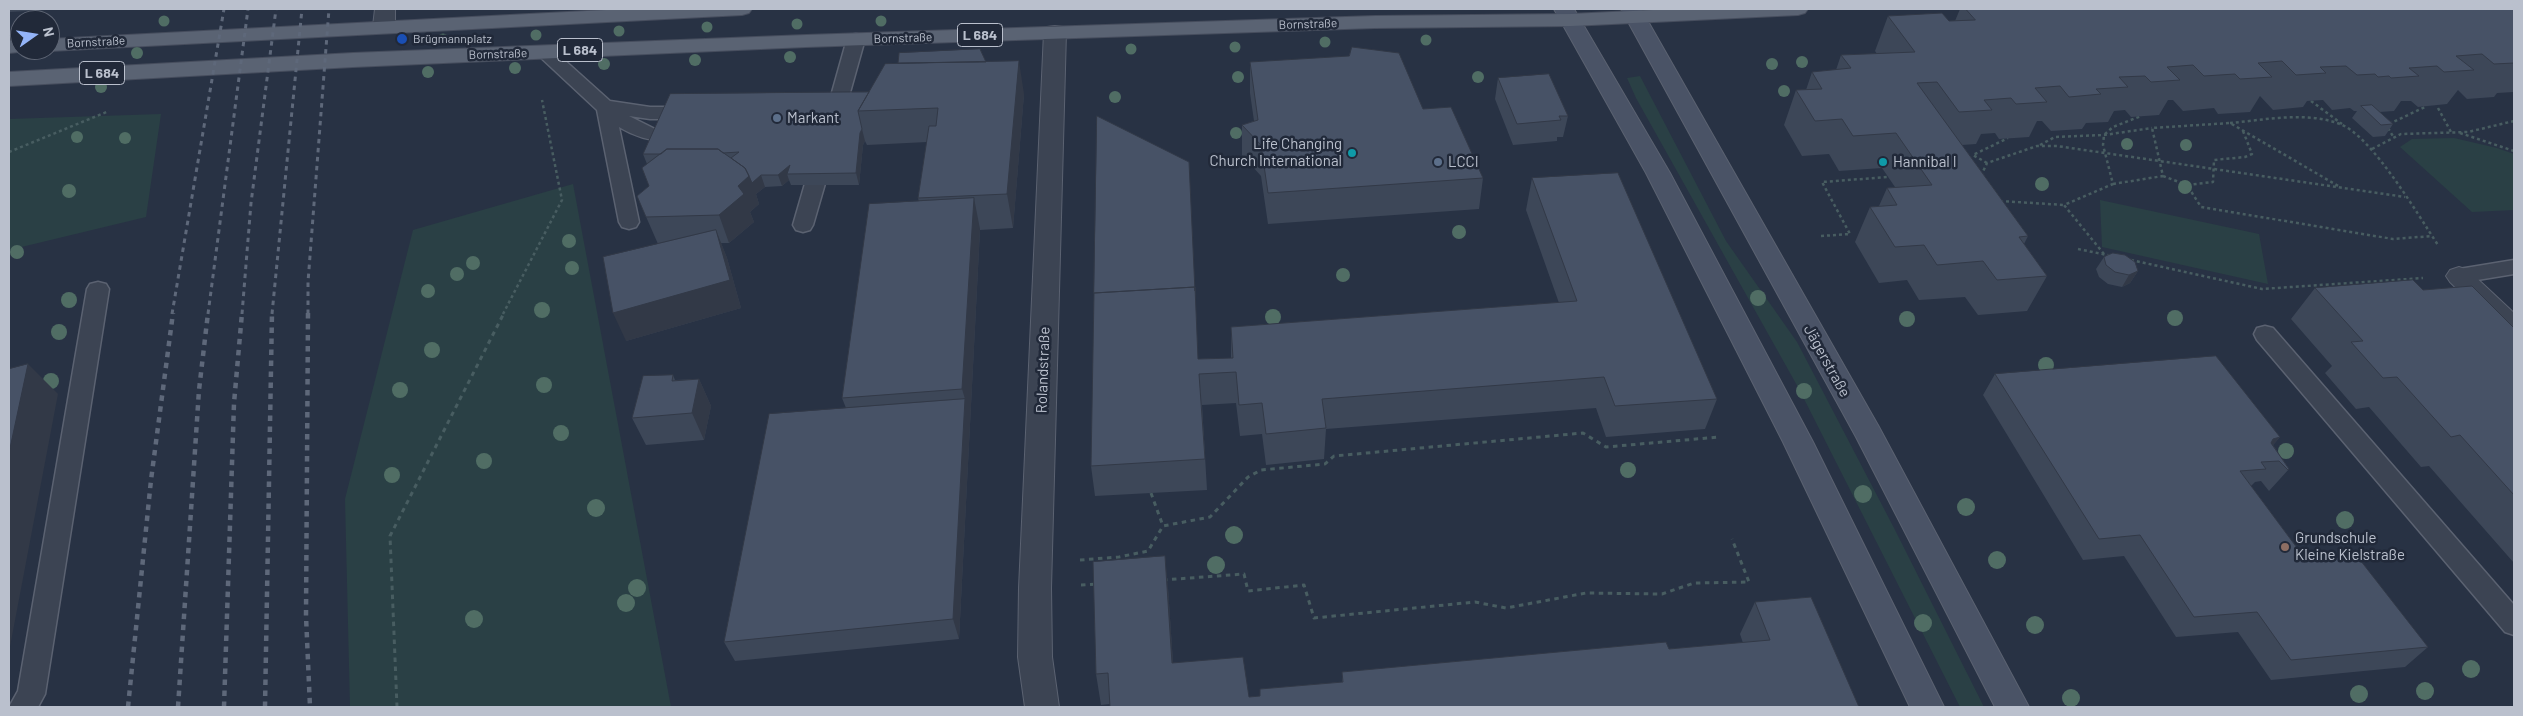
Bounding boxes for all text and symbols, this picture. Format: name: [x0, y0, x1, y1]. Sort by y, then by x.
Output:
north arrow: [10, 10, 60, 60]
street label: Bornstraße: [1278, 16, 1338, 32]
road number: L 684: [958, 24, 1002, 46]
text: N: [40, 25, 58, 38]
street label: Bornstraße: [873, 30, 933, 46]
marker: Brügmannplatz: [395, 32, 409, 46]
place label: Brügmannplatz: [413, 32, 492, 46]
street label: Bornstraße: [66, 33, 126, 51]
road number: L 684: [558, 38, 602, 62]
street label: Bornstraße: [468, 46, 528, 62]
road number: L 684: [80, 62, 124, 84]
place label: Markant: [787, 109, 839, 127]
marker: Markant: [771, 112, 783, 124]
place label: Life Changing Church International: [1209, 135, 1342, 170]
marker: Life Changing Church International: [1346, 147, 1358, 159]
place label: LCCI: [1448, 153, 1479, 171]
place label: Hannibal I: [1893, 153, 1957, 171]
marker: LCCI: [1432, 156, 1444, 168]
marker: Hannibal I: [1877, 156, 1889, 168]
street label: Jägerstraße: [1800, 322, 1854, 400]
street label: Rolandstraße: [1032, 326, 1054, 414]
place label: Grundschule Kleine Kielstraße: [2295, 529, 2405, 564]
marker: Grundschule Kleine Kielstraße: [2279, 541, 2291, 553]

